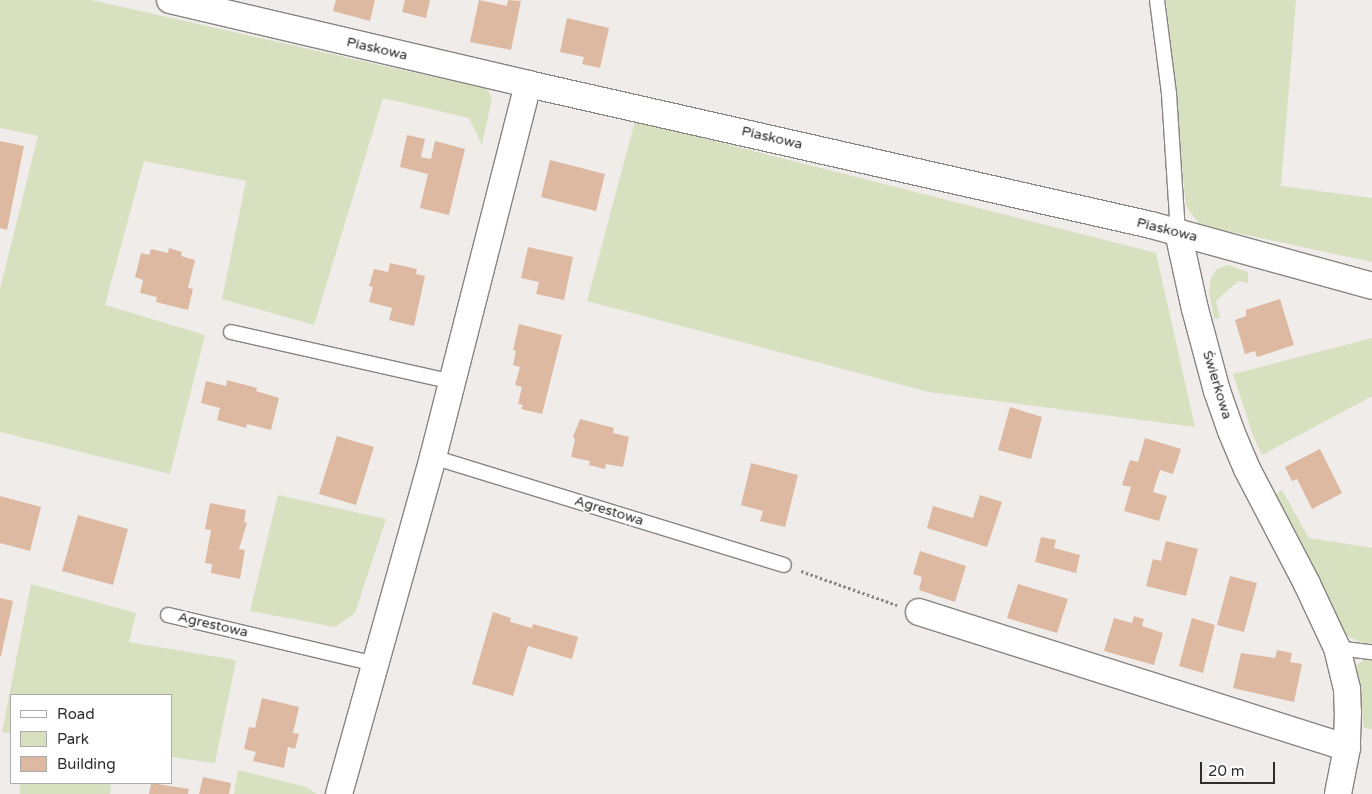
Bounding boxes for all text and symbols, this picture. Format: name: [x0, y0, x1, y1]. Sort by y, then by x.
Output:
street label: Piaskowa: [345, 34, 409, 64]
street label: Piaskowa: [740, 123, 804, 153]
street label: Piaskowa: [1135, 214, 1199, 246]
street label: Świerkowa: [1199, 349, 1235, 421]
street label: Agrestowa: [572, 493, 646, 529]
street label: Agrestowa: [176, 609, 250, 641]
legend: [10, 694, 172, 784]
text: Road: [57, 705, 95, 723]
text: Park: [57, 730, 89, 748]
scale bar: [1202, 752, 1277, 784]
text: Building: [57, 755, 116, 773]
text: 20 m: [1208, 762, 1245, 780]

